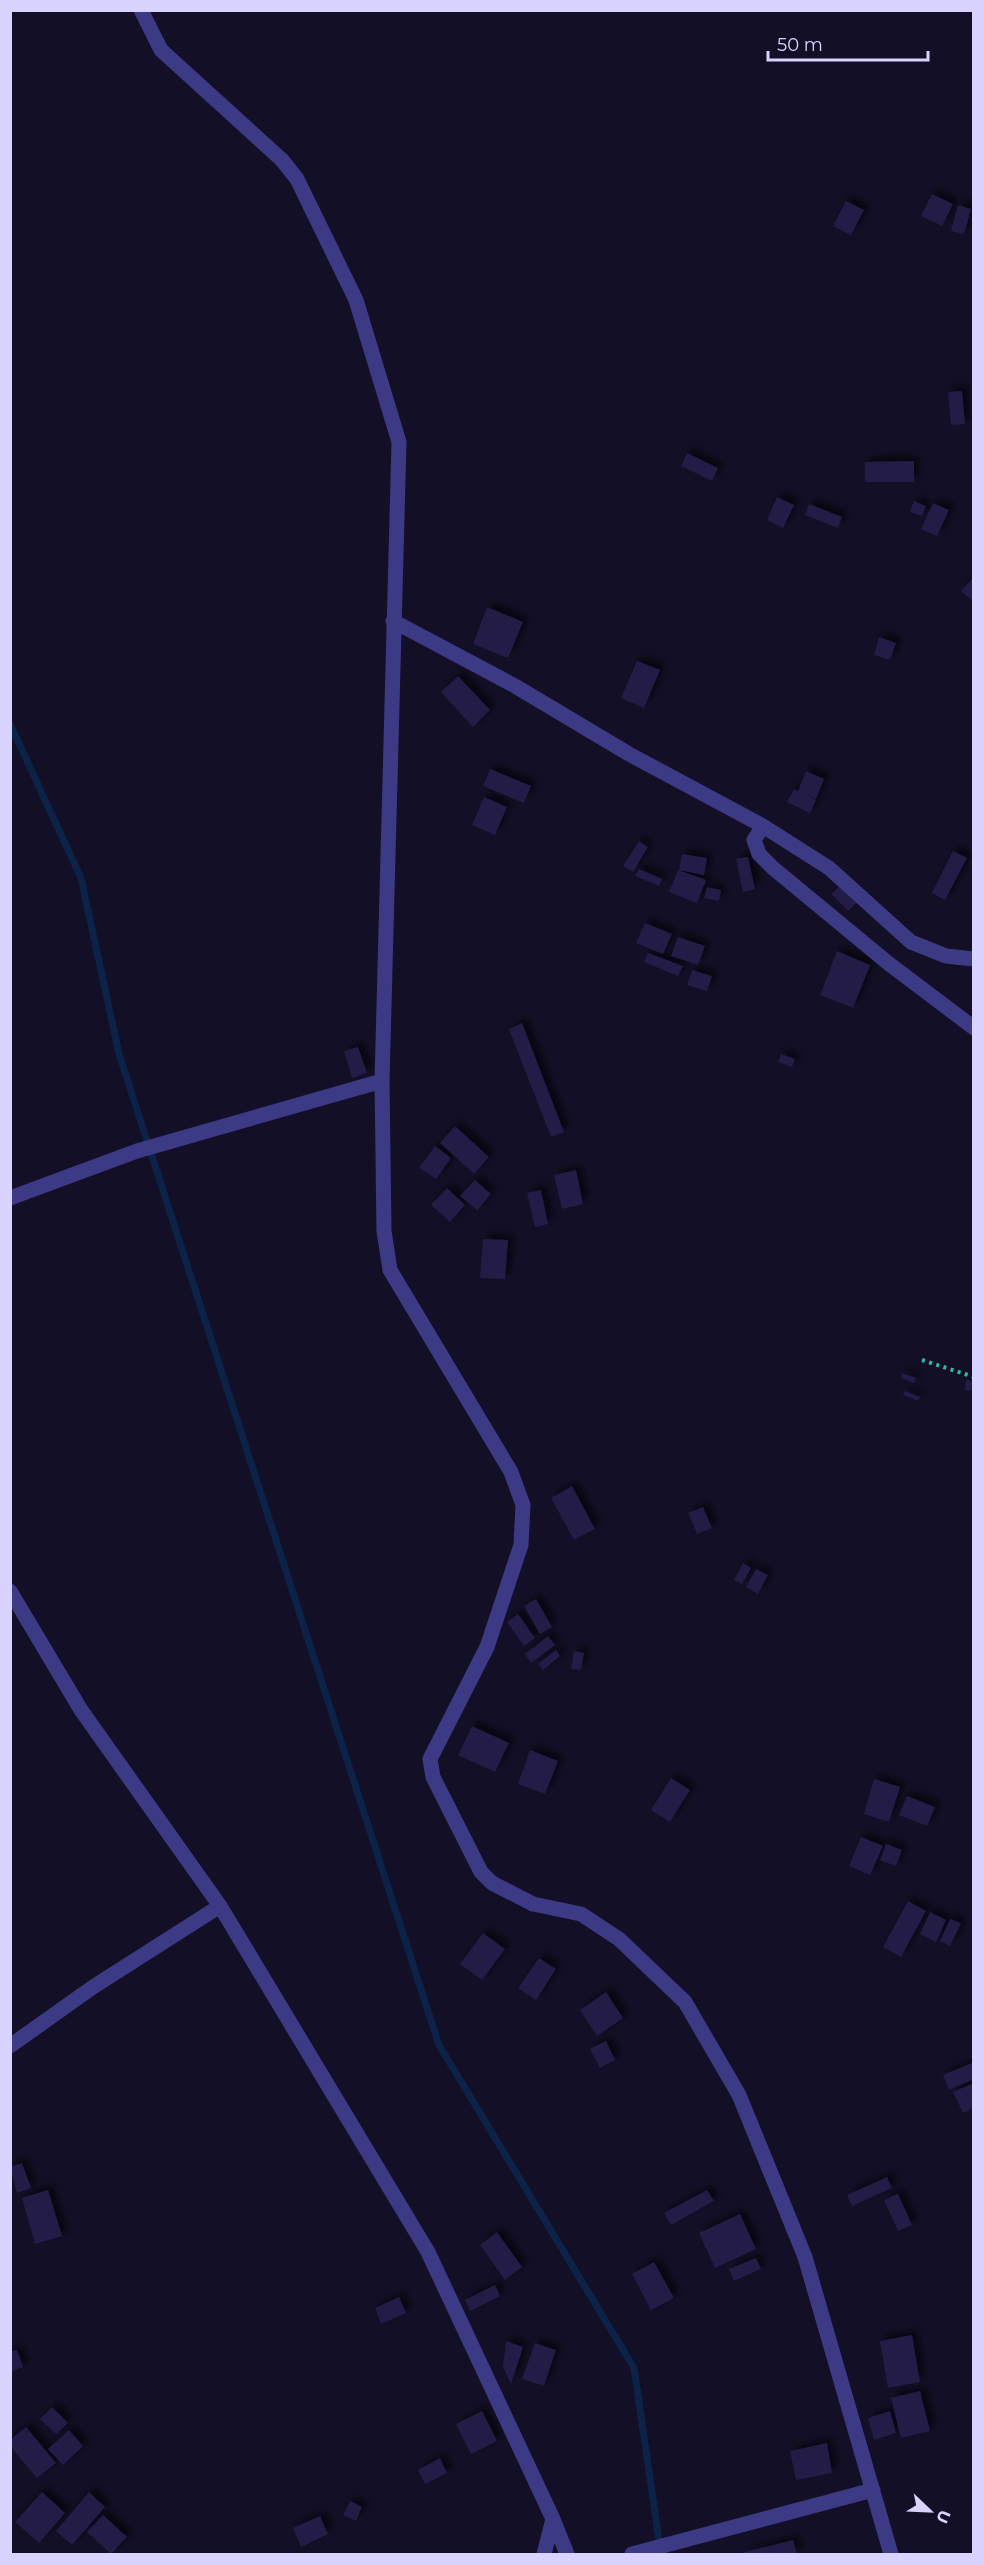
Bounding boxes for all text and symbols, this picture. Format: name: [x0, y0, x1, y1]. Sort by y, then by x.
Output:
scale bar: [768, 24, 928, 62]
text: 50 m: [777, 34, 823, 56]
north arrow: [900, 2481, 960, 2541]
text: U: [932, 2507, 955, 2526]

